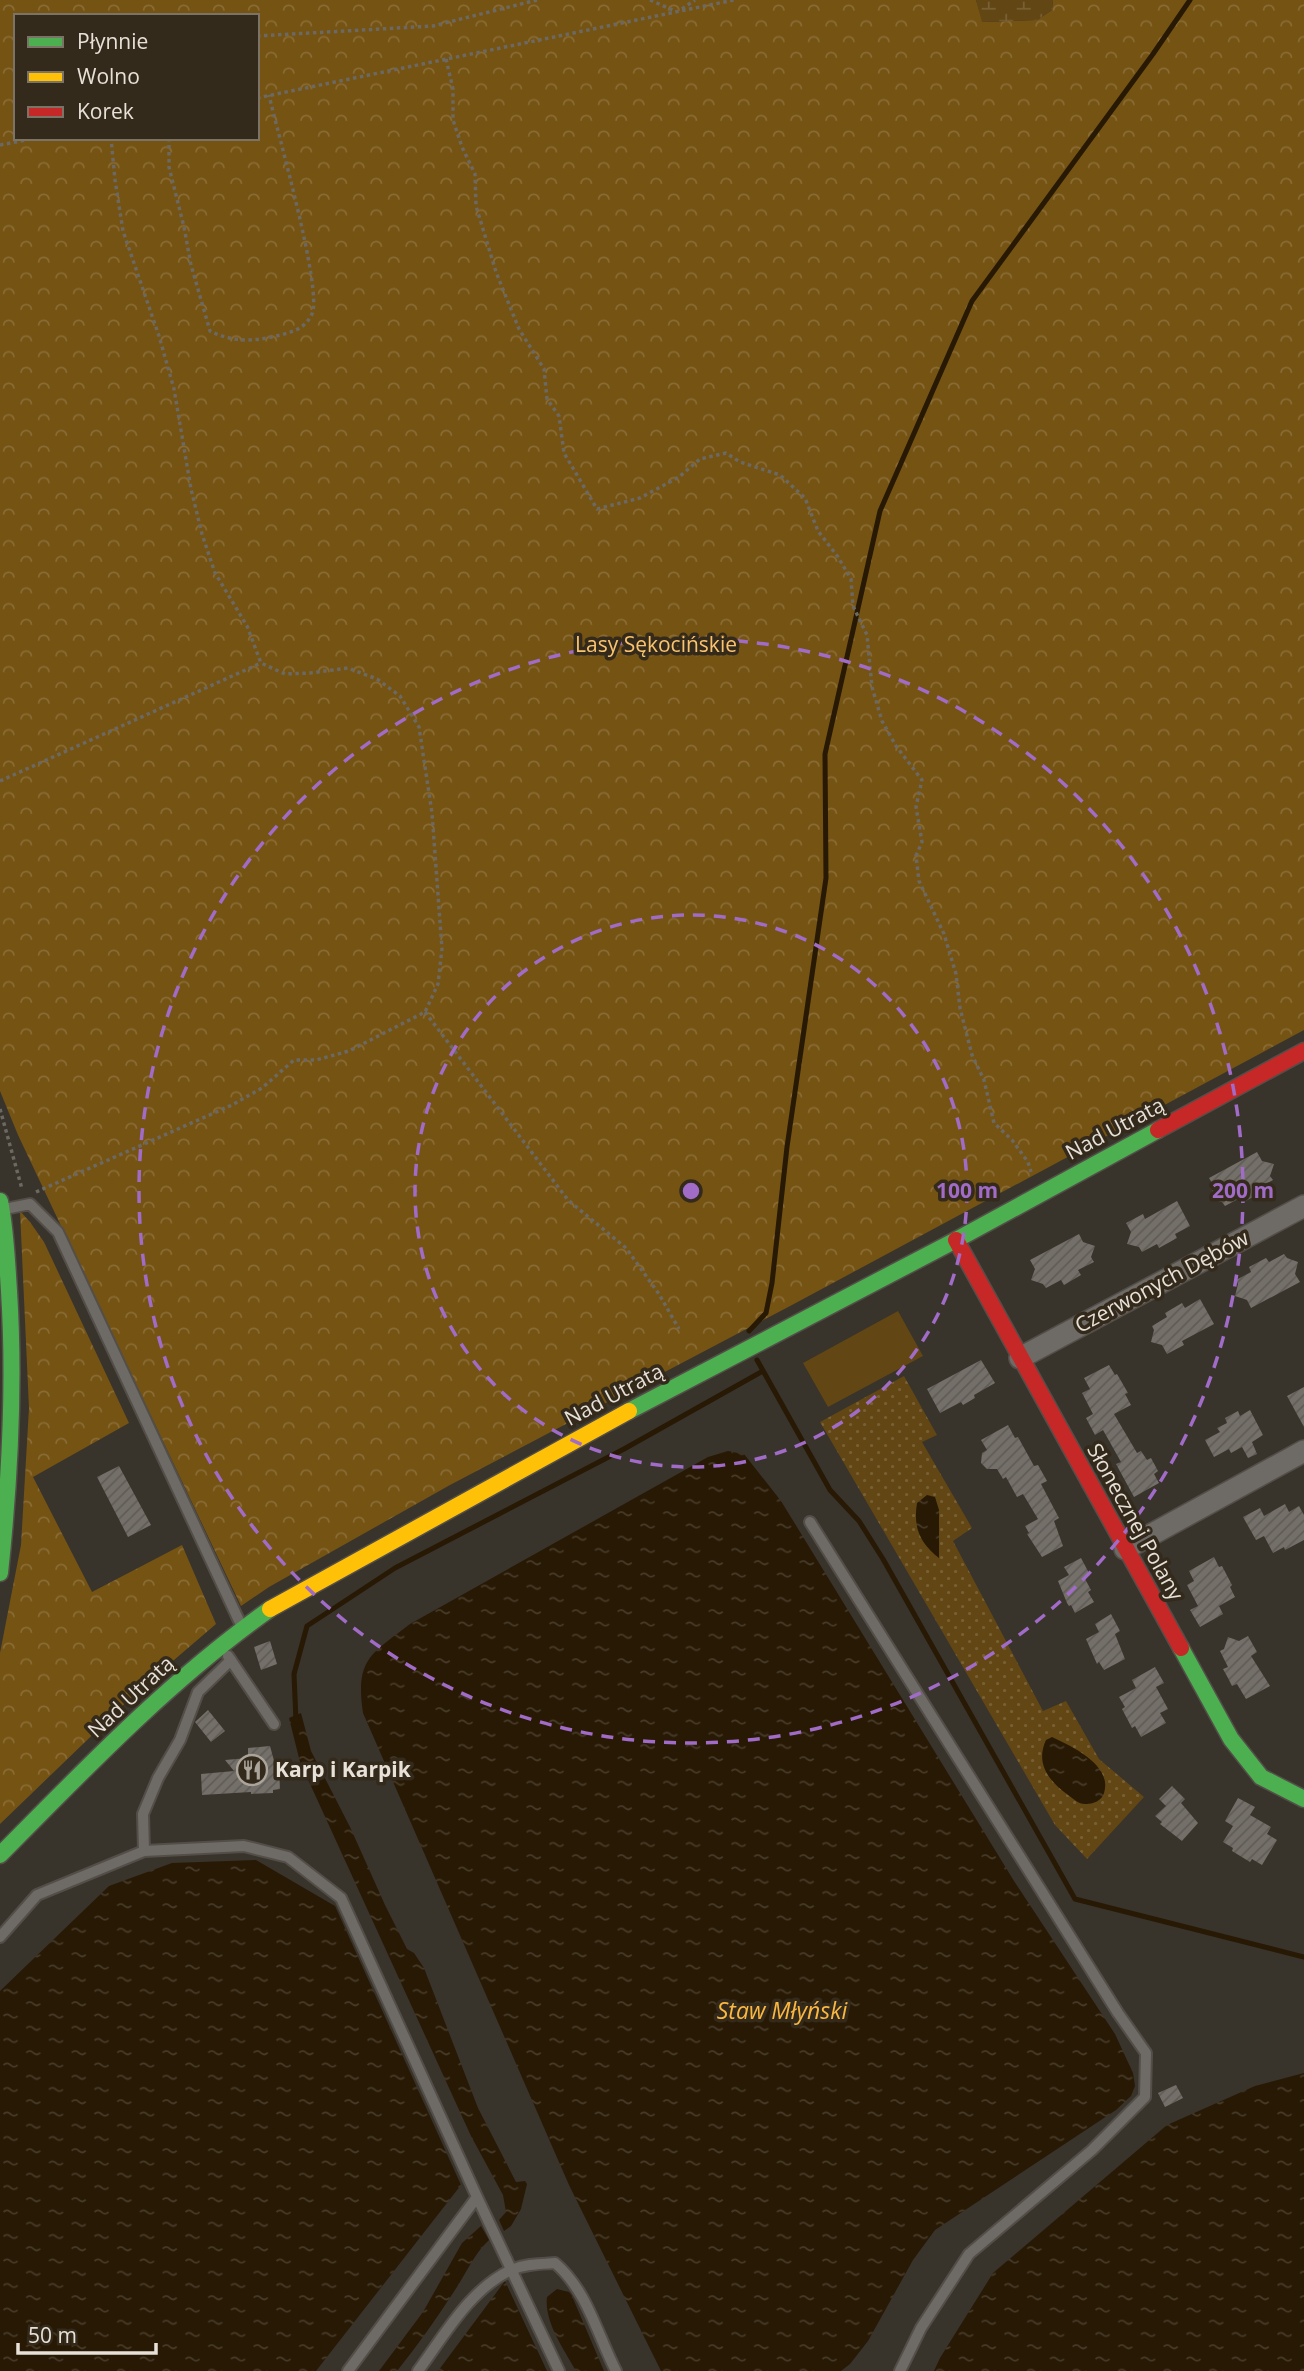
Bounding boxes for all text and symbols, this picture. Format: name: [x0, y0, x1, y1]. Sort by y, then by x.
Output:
legend: [14, 14, 259, 140]
text: Płynnie: [77, 27, 148, 55]
text: Wolno: [77, 62, 140, 90]
text: Korek: [77, 97, 134, 125]
park label: Lasy Sękocińskie: [575, 630, 737, 658]
street label: Nad Utratą: [1060, 1090, 1169, 1166]
text: 100 m: [936, 1176, 998, 1204]
text: 200 m: [1212, 1176, 1274, 1204]
centre of rings: [679, 1179, 703, 1203]
street label: Czerwonych Dębów: [1070, 1223, 1254, 1339]
street label: Nad Utratą: [559, 1356, 668, 1432]
street label: Słonecznej Polany: [1081, 1438, 1191, 1605]
street label: Nad Utratą: [81, 1649, 179, 1743]
restaurant icon: Karp i Karpik: [235, 1753, 269, 1787]
place label: Karp i Karpik: [275, 1755, 412, 1783]
water label: Staw Młyński: [717, 1994, 848, 2026]
scale bar: [18, 2312, 156, 2356]
text: 50 m: [28, 2321, 77, 2349]

